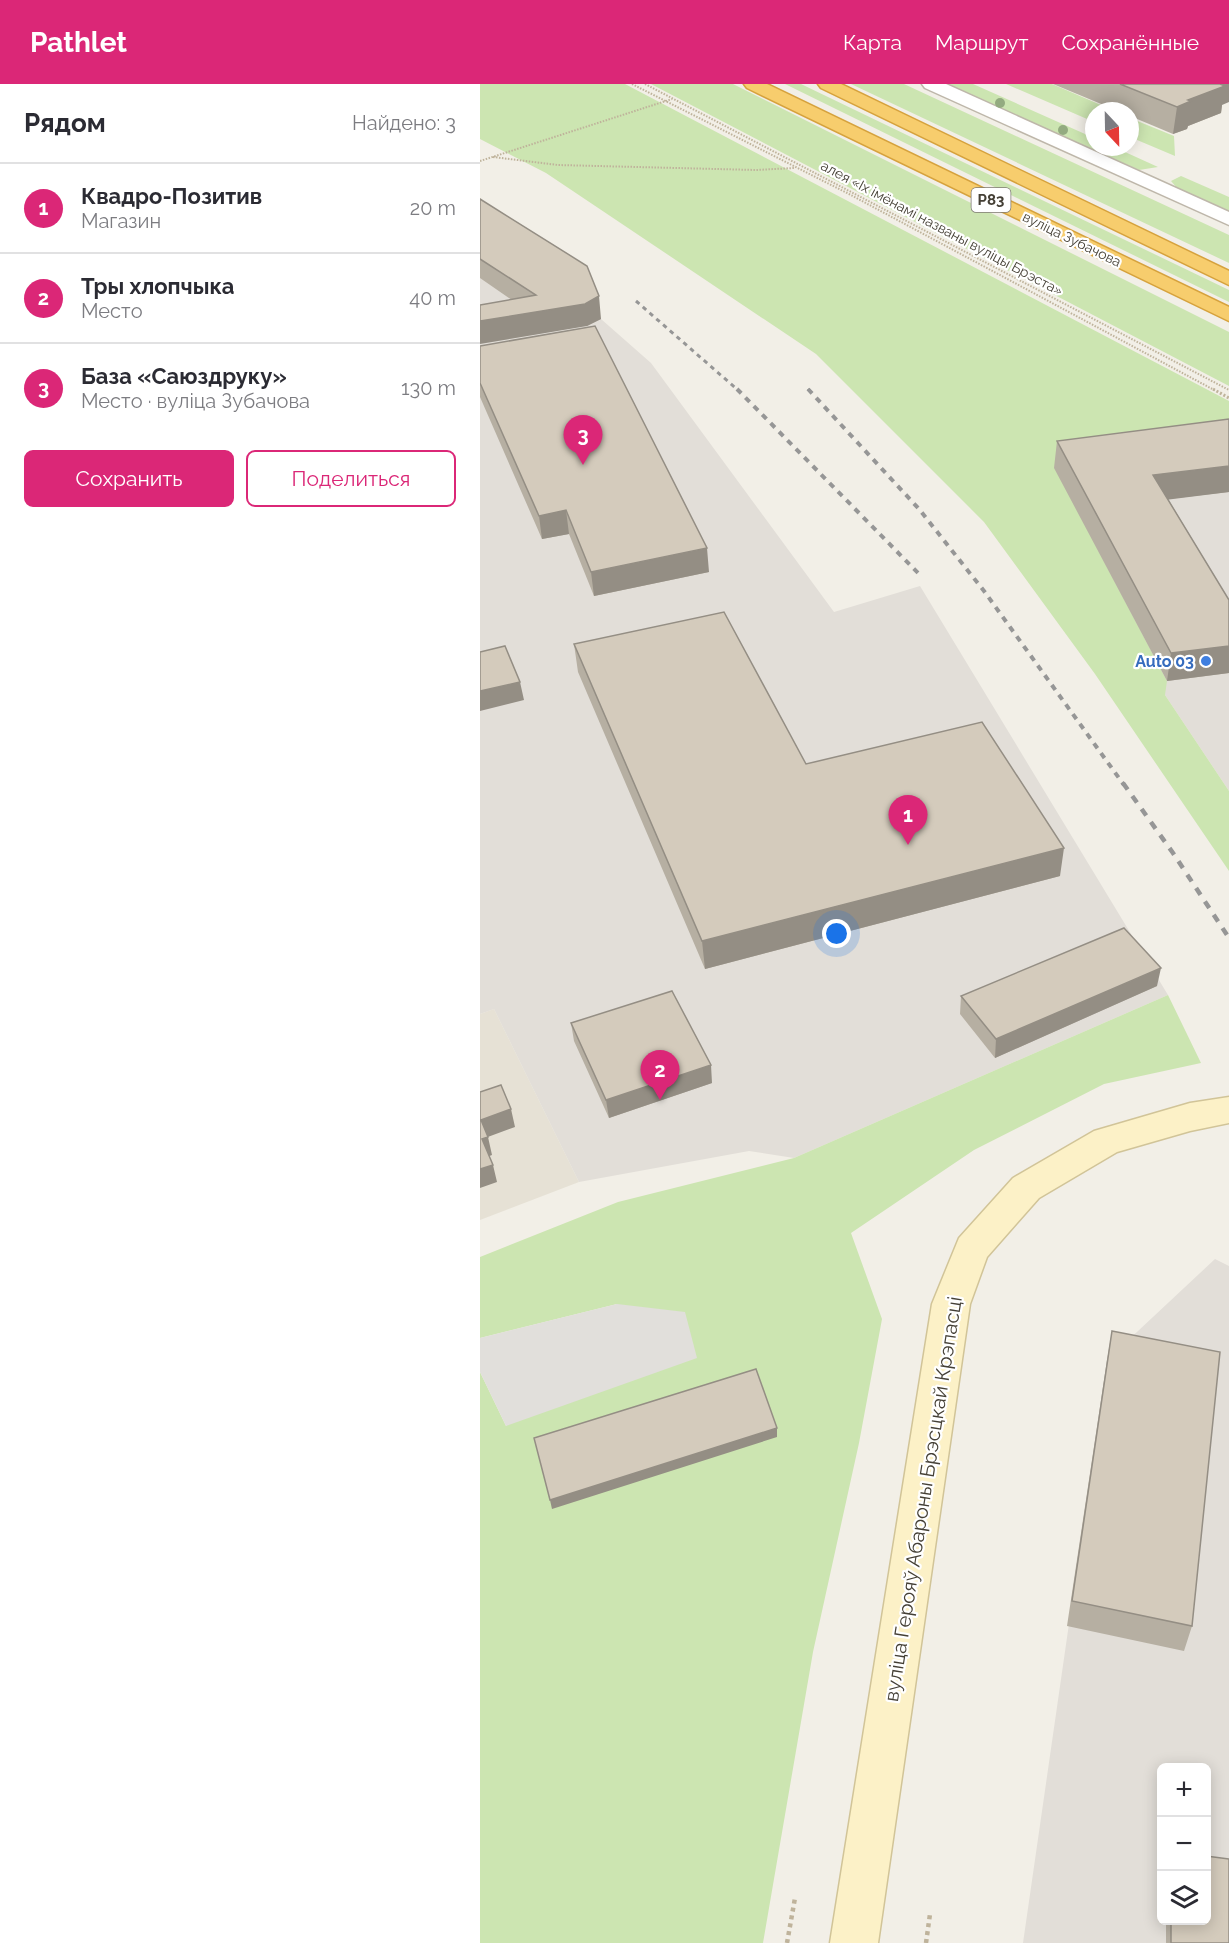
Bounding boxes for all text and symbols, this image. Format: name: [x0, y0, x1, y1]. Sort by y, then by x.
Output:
text: Pathlet: [30, 26, 127, 59]
text: Карта: [843, 30, 902, 55]
text: Маршрут: [935, 30, 1028, 55]
text: Сохранённые: [1061, 30, 1199, 55]
north arrow: [1085, 102, 1139, 156]
text: Рядом: [24, 108, 106, 138]
text: Найдено: 3: [352, 111, 456, 135]
street label: алея «Іх імёнамі названы вуліцы Брэста»: [818, 157, 1066, 299]
text: Квадро-Позитив: [81, 183, 262, 209]
road number: Р83: [972, 188, 1010, 212]
text: 1: [39, 196, 48, 220]
text: 20 m: [410, 196, 456, 220]
street label: вуліца Зубачова: [1020, 208, 1124, 270]
text: Магазин: [81, 209, 161, 233]
text: Тры хлопчыка: [81, 273, 234, 299]
text: 2: [38, 286, 49, 310]
text: 40 m: [409, 286, 456, 310]
text: Место: [81, 299, 143, 323]
text: База «Саюздруку»: [81, 363, 287, 389]
text: 3: [38, 376, 49, 400]
text: 130 m: [401, 376, 456, 400]
text: Место · вуліца Зубачова: [81, 389, 310, 413]
pin: 3: [564, 416, 602, 465]
button: Сохранить: [24, 450, 234, 507]
button: Поделиться: [246, 450, 456, 507]
place label: Auto 03: [1135, 652, 1194, 671]
marker: Auto 03: [1199, 654, 1213, 668]
pin: 1: [888, 796, 928, 845]
your location: [822, 919, 851, 948]
pin: 2: [640, 1050, 680, 1100]
street label: вуліца Герояў Абароны Брэсцкай Крэпасці: [879, 1295, 967, 1703]
map controls: [1157, 1763, 1211, 1925]
button: +: [1157, 1763, 1211, 1817]
button: −: [1157, 1817, 1211, 1871]
button: layers: [1157, 1871, 1211, 1925]

